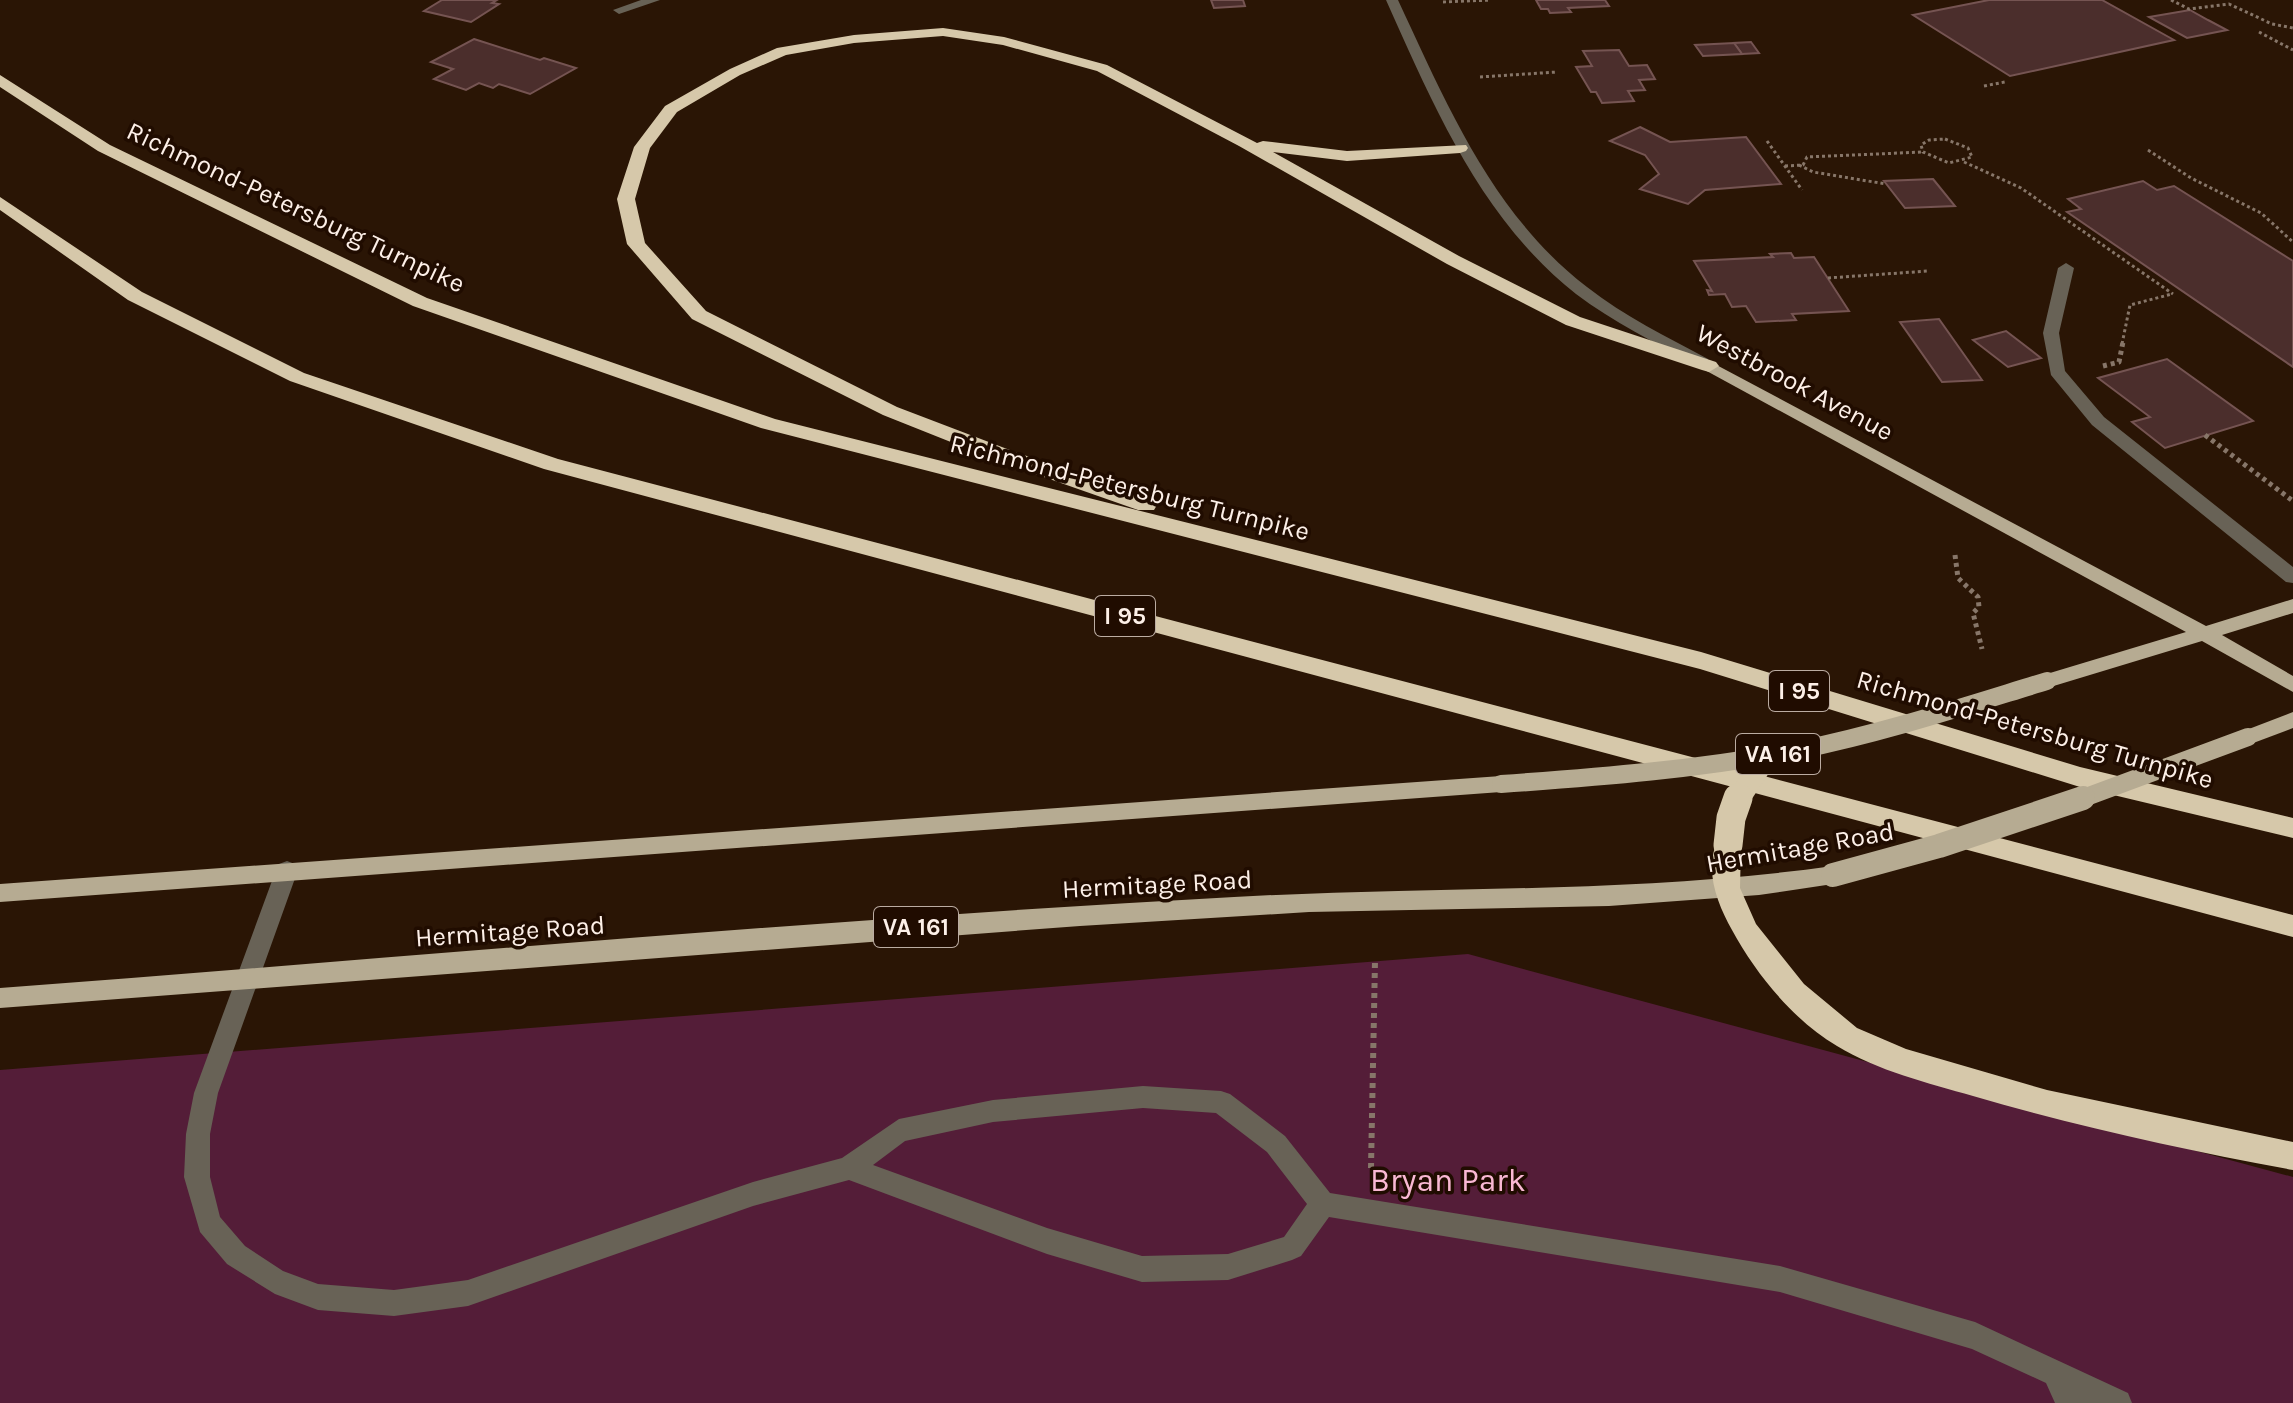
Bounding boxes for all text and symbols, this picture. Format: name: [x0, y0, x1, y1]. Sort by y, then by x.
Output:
street label: Richmond-Petersburg Turnpike: [122, 115, 470, 300]
street label: Westbrook Avenue: [1691, 317, 1899, 447]
street label: Richmond-Petersburg Turnpike: [947, 428, 1313, 547]
road number: I 95: [1095, 596, 1155, 636]
street label: Richmond-Petersburg Turnpike: [1853, 664, 2217, 795]
road number: I 95: [1769, 671, 1829, 711]
road number: VA 161: [1736, 734, 1820, 774]
street label: Hermitage Road: [1704, 816, 1897, 879]
street label: Hermitage Road: [1061, 864, 1253, 905]
road number: VA 161: [874, 907, 958, 947]
street label: Hermitage Road: [414, 909, 606, 954]
park label: Bryan Park: [1370, 1162, 1526, 1199]

